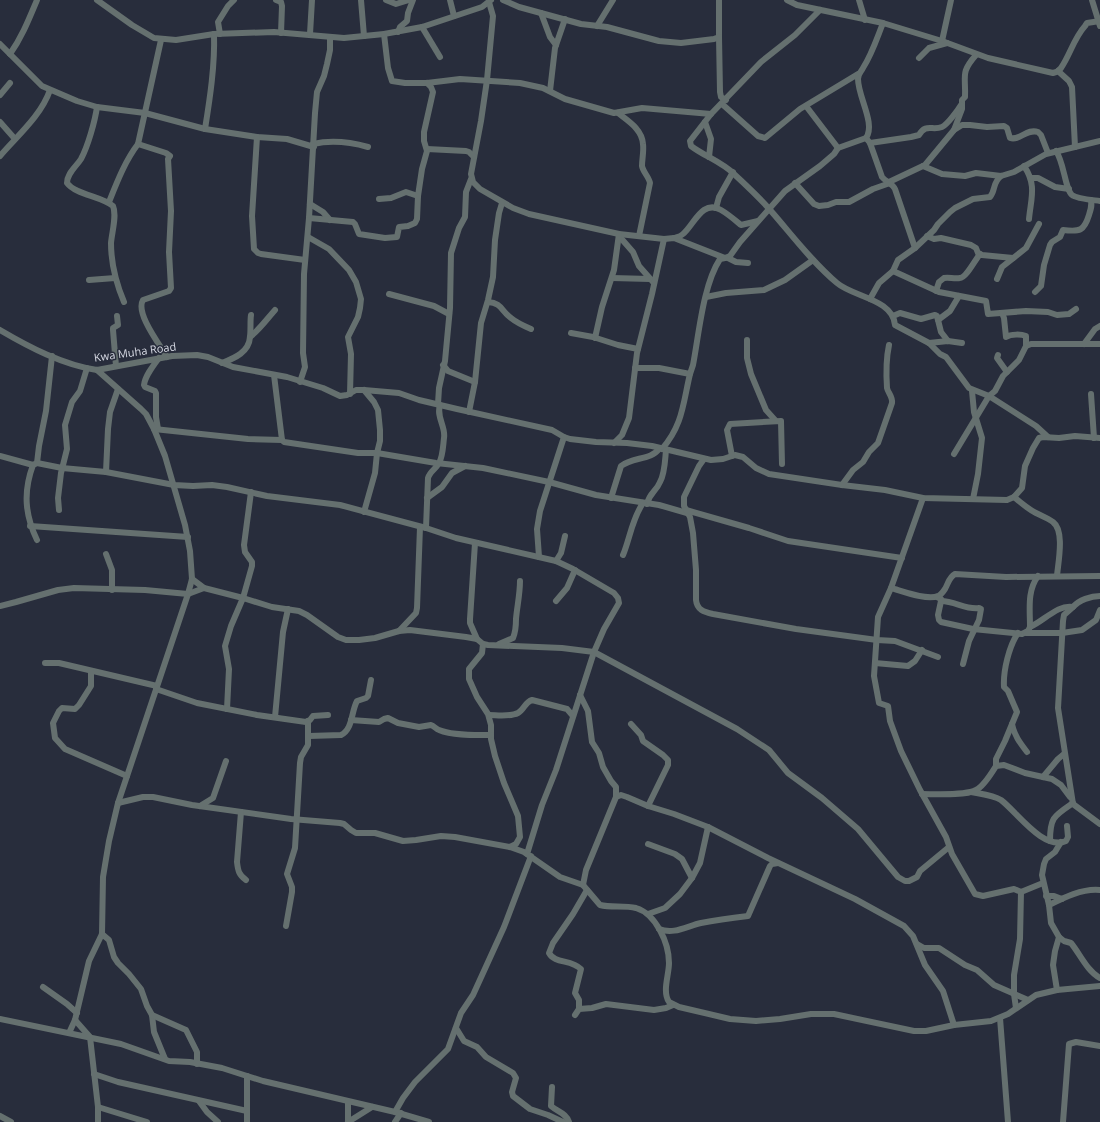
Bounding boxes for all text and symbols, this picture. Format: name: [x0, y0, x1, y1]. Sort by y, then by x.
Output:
street label: Kwa Muha Road: [93, 338, 177, 365]

